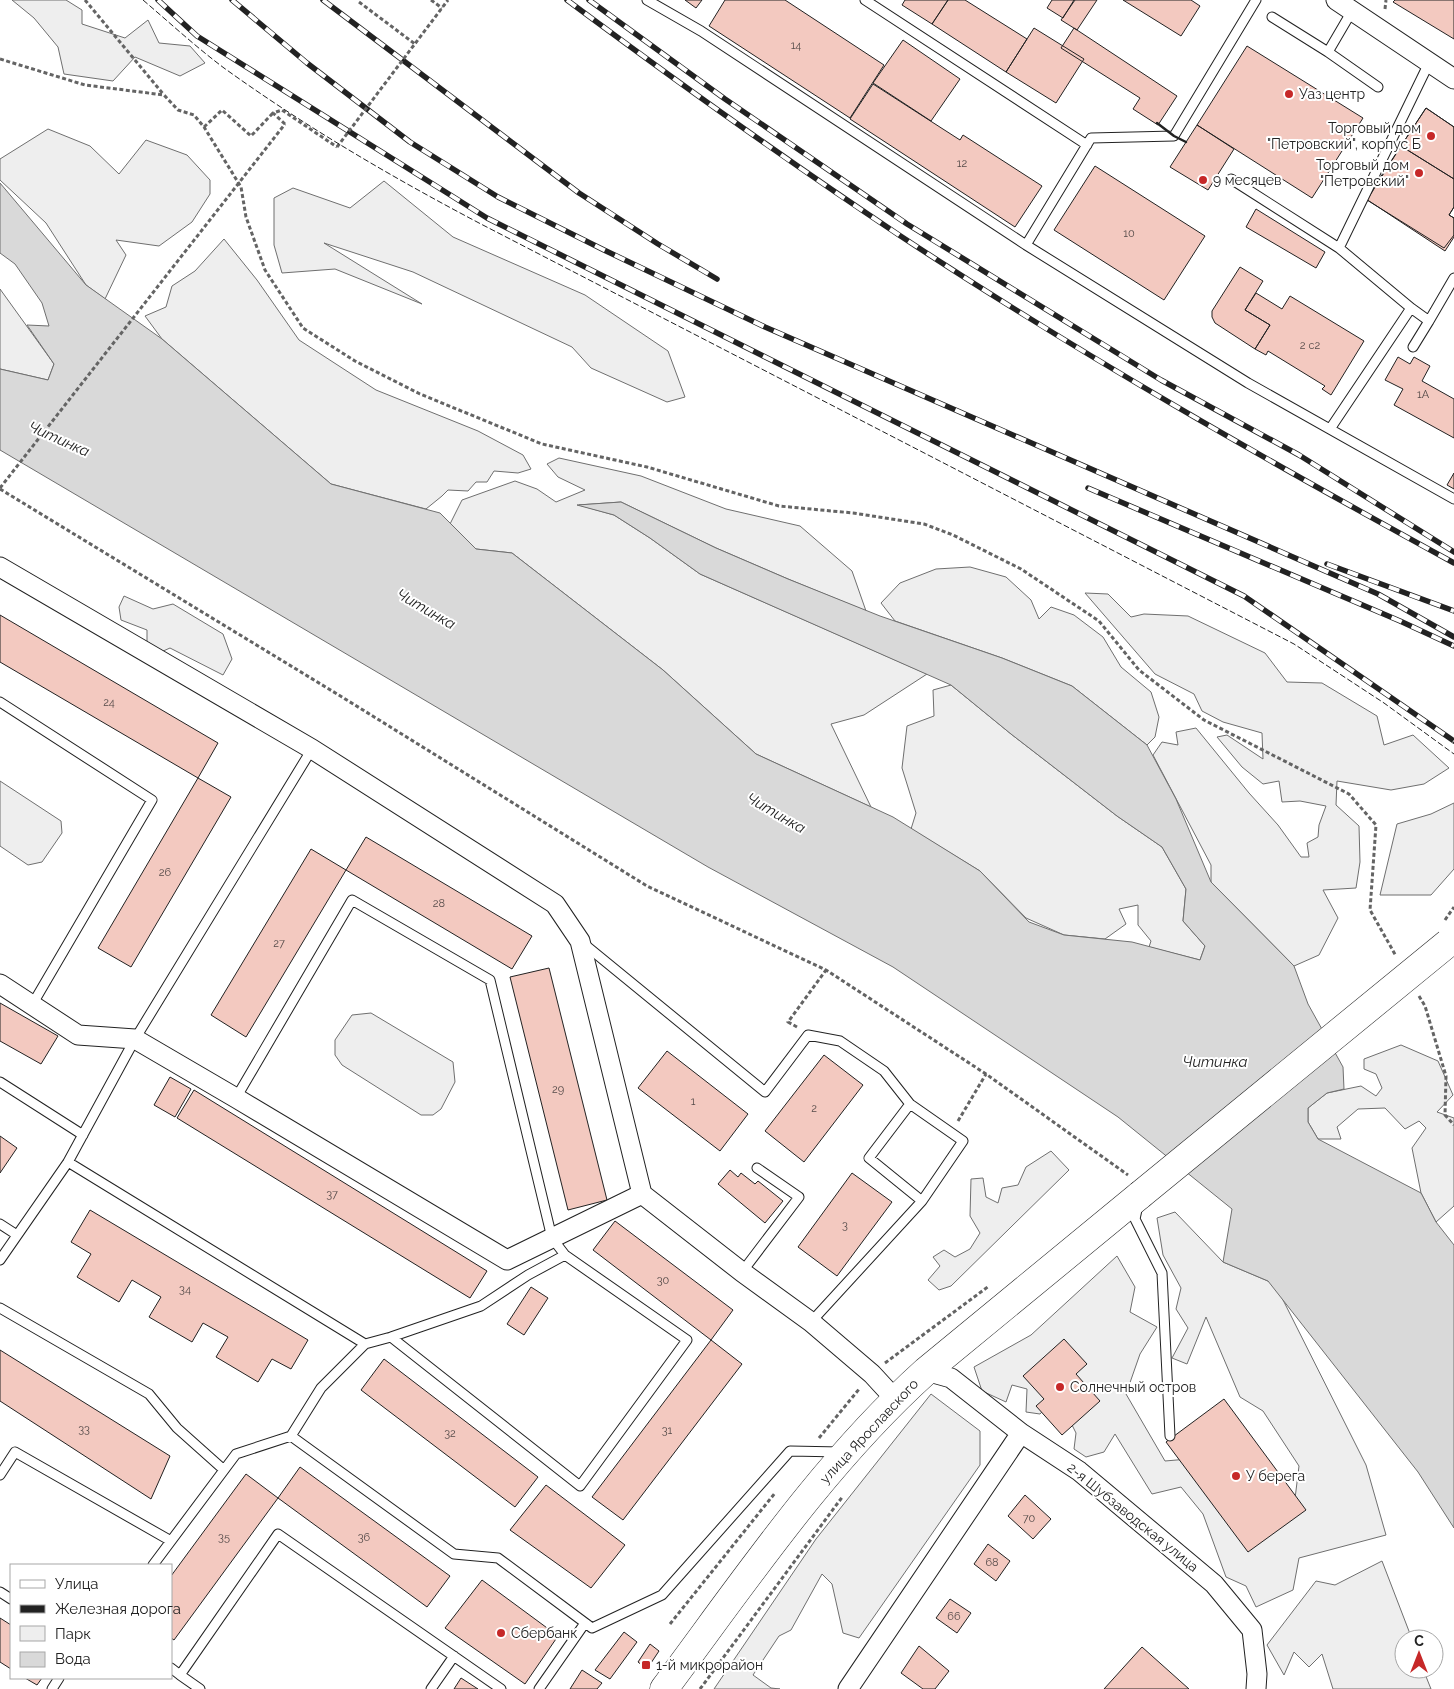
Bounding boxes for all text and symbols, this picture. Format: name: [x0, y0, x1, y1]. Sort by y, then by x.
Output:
house number: 14: [791, 39, 801, 52]
place label: Уаз центр: [1299, 86, 1365, 102]
marker: Уаз центр: [1283, 88, 1295, 100]
place label: Торговый дом "Петровский", корпус Б: [1267, 120, 1421, 152]
marker: Торговый дом "Петровский", корпус Б: [1425, 130, 1437, 142]
house number: 12: [957, 157, 967, 170]
place label: Торговый дом "Петровский": [1316, 157, 1409, 189]
marker: Торговый дом "Петровский": [1413, 167, 1425, 179]
place label: 9 месяцев: [1213, 172, 1282, 188]
marker: 9 месяцев: [1197, 174, 1209, 186]
house number: 10: [1123, 227, 1135, 240]
house number: 2 с2: [1300, 339, 1320, 352]
house number: 1А: [1417, 388, 1430, 401]
water label: Читинка: [26, 418, 92, 460]
water label: Читинка: [393, 585, 459, 633]
house number: 24: [103, 696, 115, 709]
water label: Читинка: [743, 789, 809, 837]
house number: 26: [159, 866, 172, 879]
house number: 28: [433, 897, 445, 910]
house number: 27: [273, 937, 285, 950]
water label: Читинка: [1182, 1053, 1248, 1071]
house number: 29: [552, 1083, 564, 1096]
house number: 1: [691, 1095, 696, 1108]
house number: 2: [811, 1102, 817, 1115]
house number: 37: [326, 1188, 338, 1201]
house number: 3: [842, 1219, 848, 1232]
house number: 30: [657, 1274, 670, 1287]
house number: 34: [179, 1283, 191, 1296]
street label: улица Ярославского: [817, 1376, 921, 1486]
place label: Солнечный остров: [1070, 1379, 1196, 1395]
marker: Солнечный остров: [1054, 1381, 1066, 1393]
house number: 33: [78, 1423, 90, 1436]
house number: 31: [662, 1424, 673, 1437]
house number: 32: [444, 1427, 456, 1440]
street label: 2-я Шубзаводская улица: [1064, 1459, 1202, 1575]
place label: У берега: [1246, 1468, 1305, 1484]
marker: У берега: [1230, 1470, 1242, 1482]
house number: 70: [1023, 1512, 1036, 1525]
house number: 35: [218, 1531, 230, 1544]
house number: 36: [358, 1531, 371, 1544]
house number: 68: [985, 1556, 999, 1569]
legend: [10, 1564, 172, 1679]
text: Улица: [55, 1575, 99, 1593]
text: Железная дорога: [55, 1600, 181, 1618]
house number: 66: [947, 1610, 961, 1623]
text: Парк: [55, 1625, 91, 1643]
place label: Сбербанк: [511, 1625, 578, 1641]
marker: Сбербанк: [495, 1627, 507, 1639]
north arrow: [1394, 1629, 1444, 1679]
text: С: [1414, 1633, 1424, 1649]
text: Вода: [55, 1650, 91, 1668]
place label: 1-й микрорайон: [656, 1657, 763, 1673]
marker: 1-й микрорайон: [640, 1659, 652, 1671]

